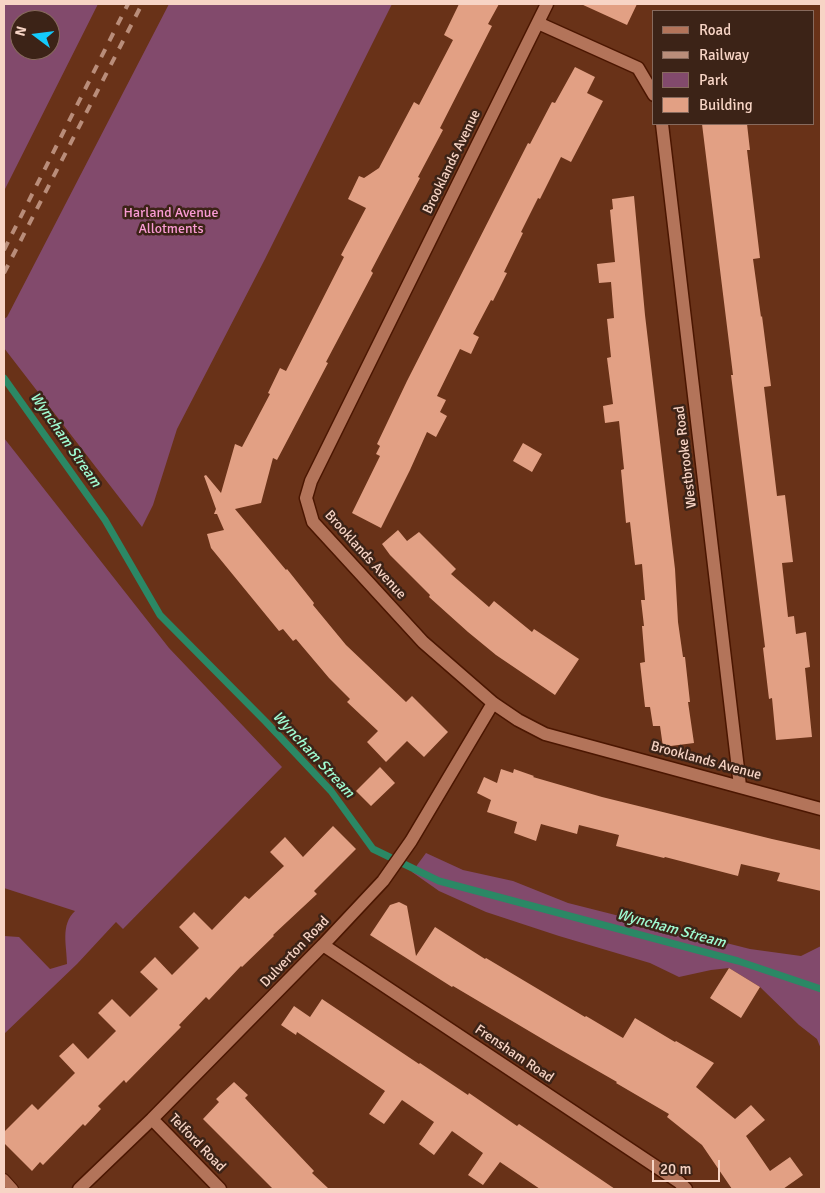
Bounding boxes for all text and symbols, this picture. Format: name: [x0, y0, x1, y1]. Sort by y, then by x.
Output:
north arrow: [10, 10, 60, 60]
legend: [652, 10, 815, 125]
text: Road: [699, 21, 731, 39]
text: N: [12, 24, 30, 38]
text: Railway: [699, 46, 749, 64]
text: Park: [699, 71, 728, 89]
text: Building: [699, 96, 753, 114]
street label: Brooklands Avenue: [420, 107, 484, 217]
park label: Harland Avenue Allotments: [124, 205, 218, 238]
water label: Wyncham Stream: [26, 389, 104, 491]
street label: Westbrooke Road: [671, 405, 701, 509]
street label: Brooklands Avenue: [321, 507, 409, 603]
water label: Wyncham Stream: [268, 708, 358, 802]
street label: Brooklands Avenue: [649, 738, 763, 784]
water label: Wyncham Stream: [615, 906, 727, 952]
street label: Dulverton Road: [257, 913, 333, 991]
street label: Frensham Road: [471, 1021, 557, 1087]
street label: Telford Road: [165, 1111, 229, 1175]
scale bar: [655, 1150, 722, 1182]
text: 20 m: [660, 1160, 691, 1178]

